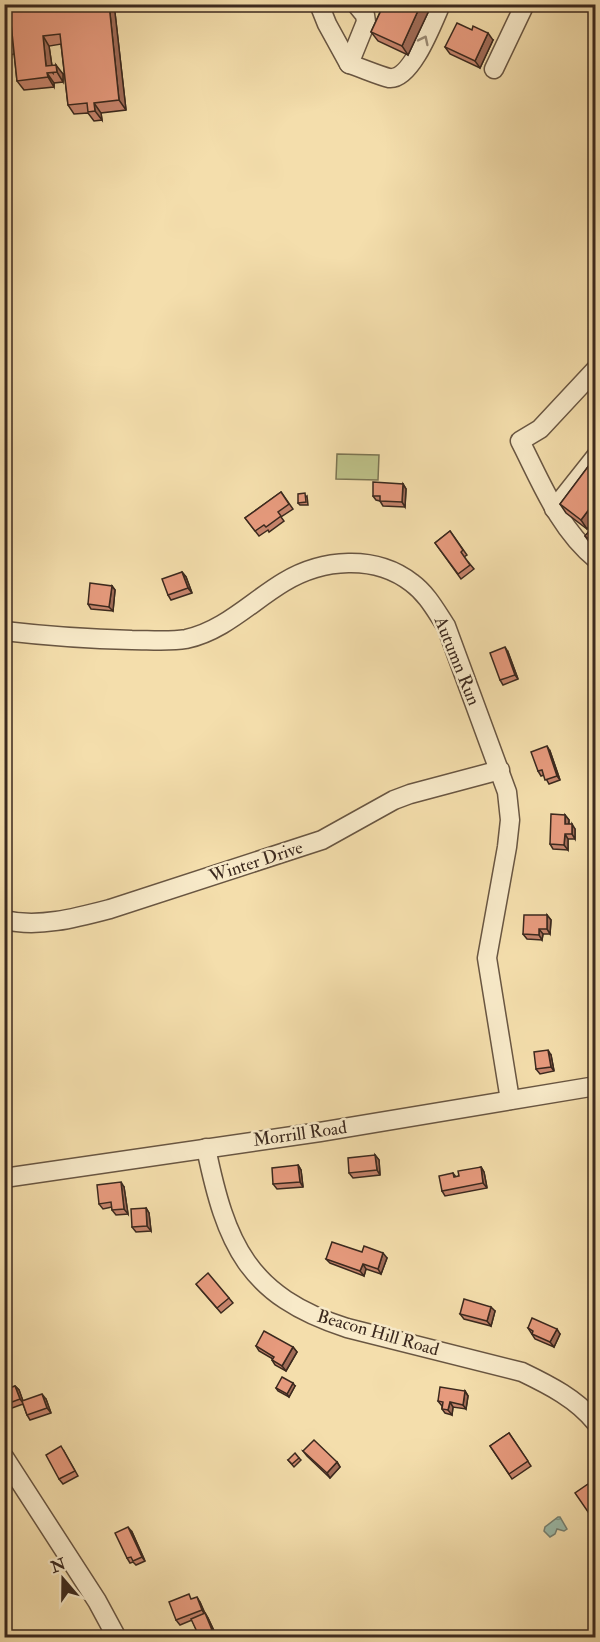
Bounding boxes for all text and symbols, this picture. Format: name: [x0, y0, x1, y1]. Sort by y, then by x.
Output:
one-way arrow: [417, 35, 429, 46]
street label: Autumn Run: [428, 612, 485, 709]
street label: Winter Drive: [205, 836, 306, 888]
street label: Morrill Road: [252, 1116, 349, 1152]
street label: Beacon Hill Road: [314, 1305, 442, 1361]
north arrow: [33, 1549, 93, 1609]
text: N: [47, 1554, 69, 1578]

